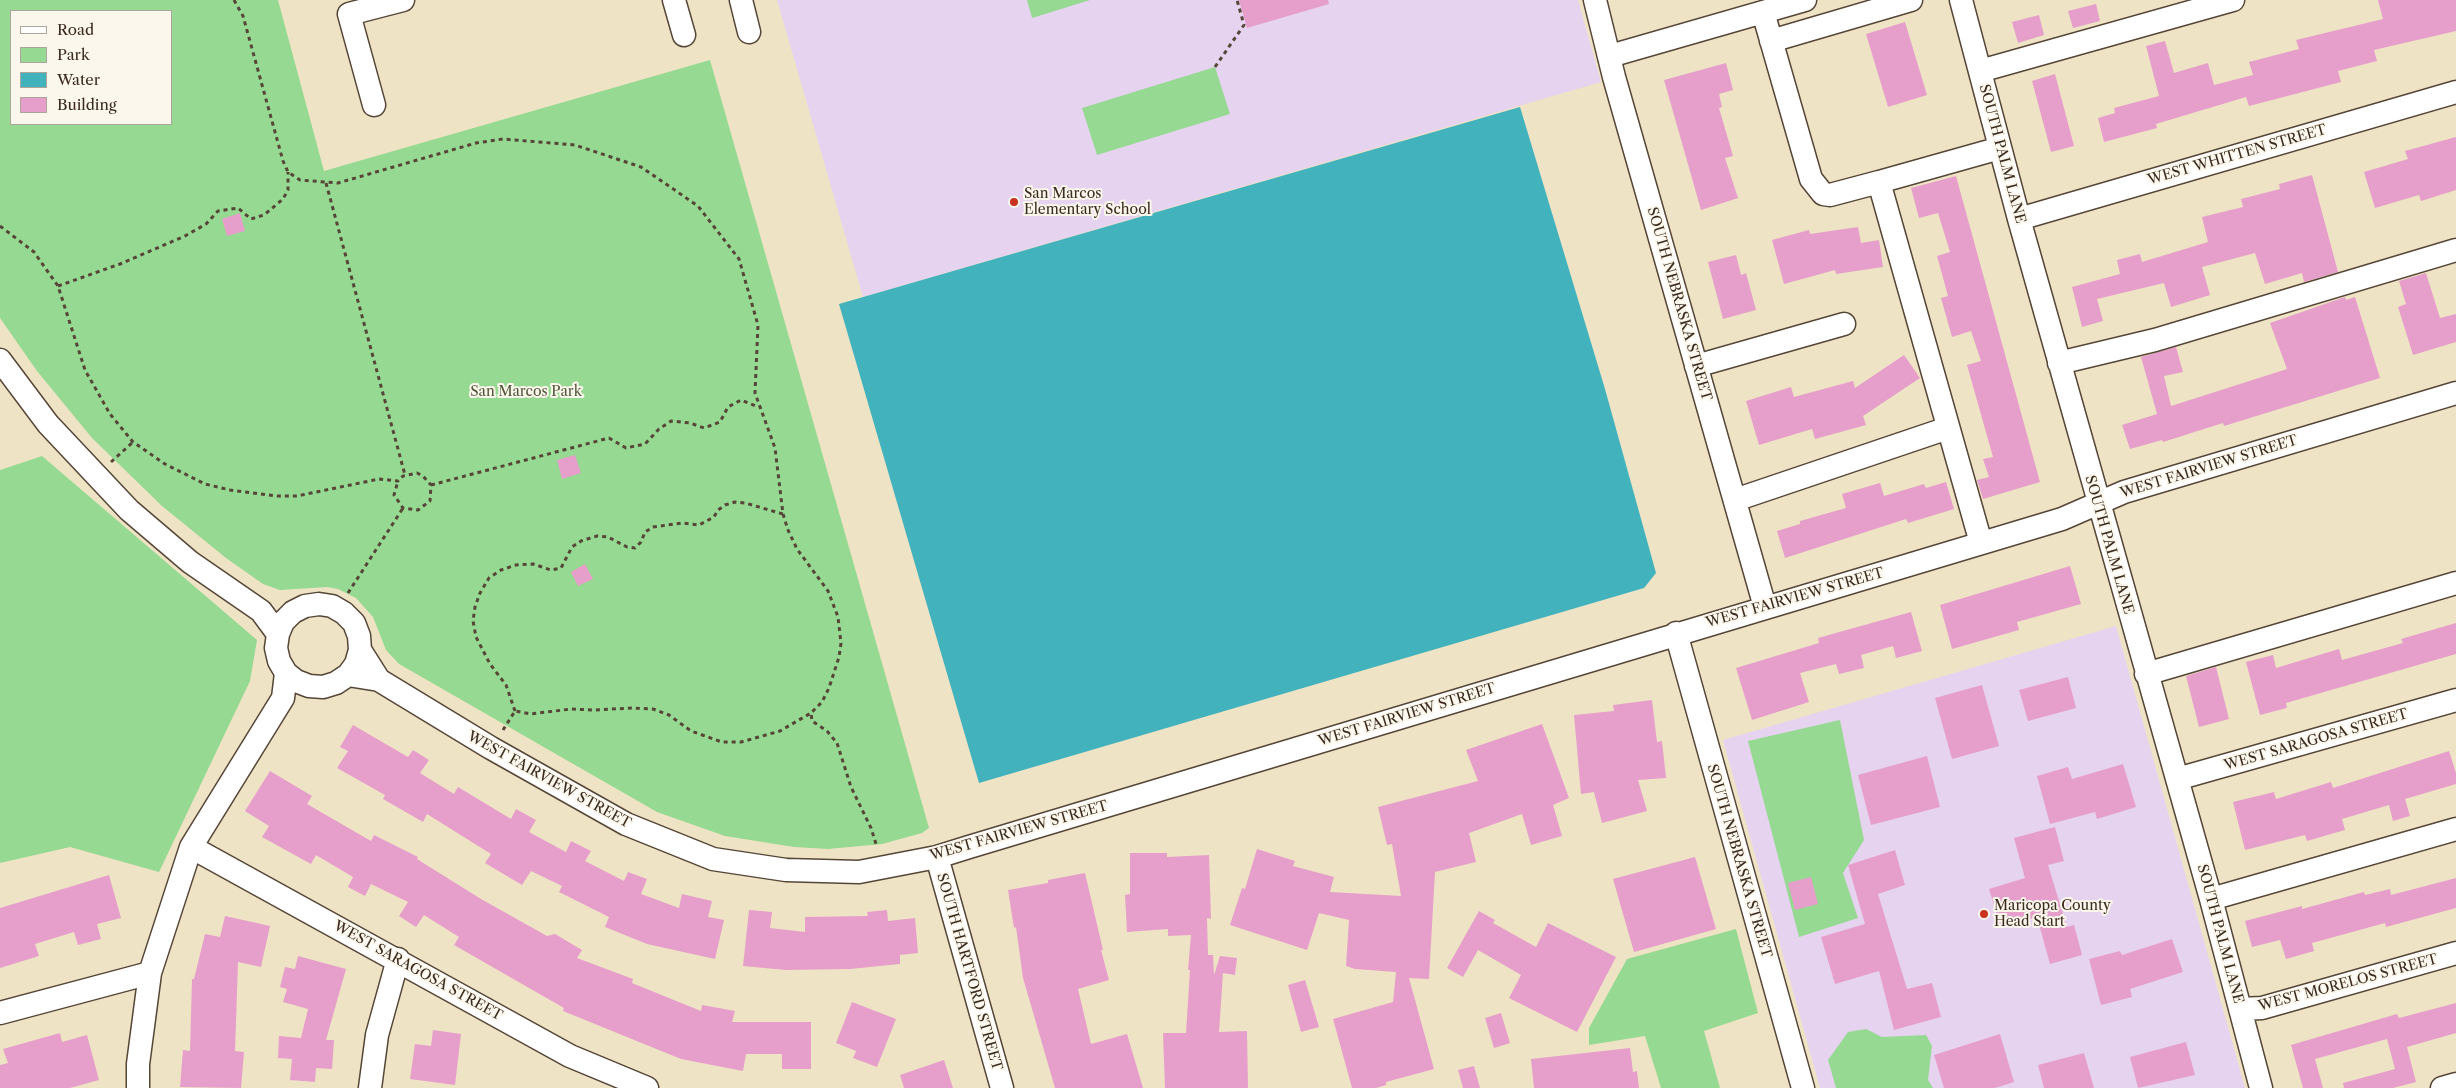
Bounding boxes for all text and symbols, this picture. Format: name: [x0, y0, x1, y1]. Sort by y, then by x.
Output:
legend: [10, 10, 172, 125]
text: Road: [57, 20, 94, 39]
text: Park: [57, 45, 90, 64]
text: Water: [57, 70, 100, 89]
street label: SOUTH PALM LANE: [1975, 82, 2029, 226]
text: Building: [57, 95, 117, 114]
street label: WEST WHITTEN STREET: [2146, 121, 2328, 189]
place label: San Marcos Elementary School: [1024, 186, 1151, 218]
marker: San Marcos Elementary School: [1008, 196, 1020, 208]
street label: SOUTH NEBRASKA STREET: [1643, 205, 1715, 403]
park label: San Marcos Park: [470, 384, 582, 400]
street label: WEST FAIRVIEW STREET: [2118, 432, 2300, 502]
street label: SOUTH PALM LANE: [2081, 474, 2137, 616]
street label: WEST FAIRVIEW STREET: [1704, 565, 1886, 631]
street label: WEST FAIRVIEW STREET: [1316, 680, 1498, 750]
street label: WEST SARAGOSA STREET: [2222, 706, 2410, 774]
street label: WEST FAIRVIEW STREET: [464, 728, 634, 832]
street label: SOUTH NEBRASKA STREET: [1703, 762, 1775, 960]
street label: WEST FAIRVIEW STREET: [928, 798, 1110, 864]
street label: SOUTH PALM LANE: [2193, 862, 2247, 1006]
street label: SOUTH HARTFORD STREET: [933, 871, 1005, 1073]
place label: Maricopa County Head Start: [1994, 898, 2111, 930]
marker: Maricopa County Head Start: [1978, 908, 1990, 920]
street label: WEST SARAGOSA STREET: [331, 918, 505, 1024]
street label: WEST MORELOS STREET: [2257, 951, 2439, 1015]

